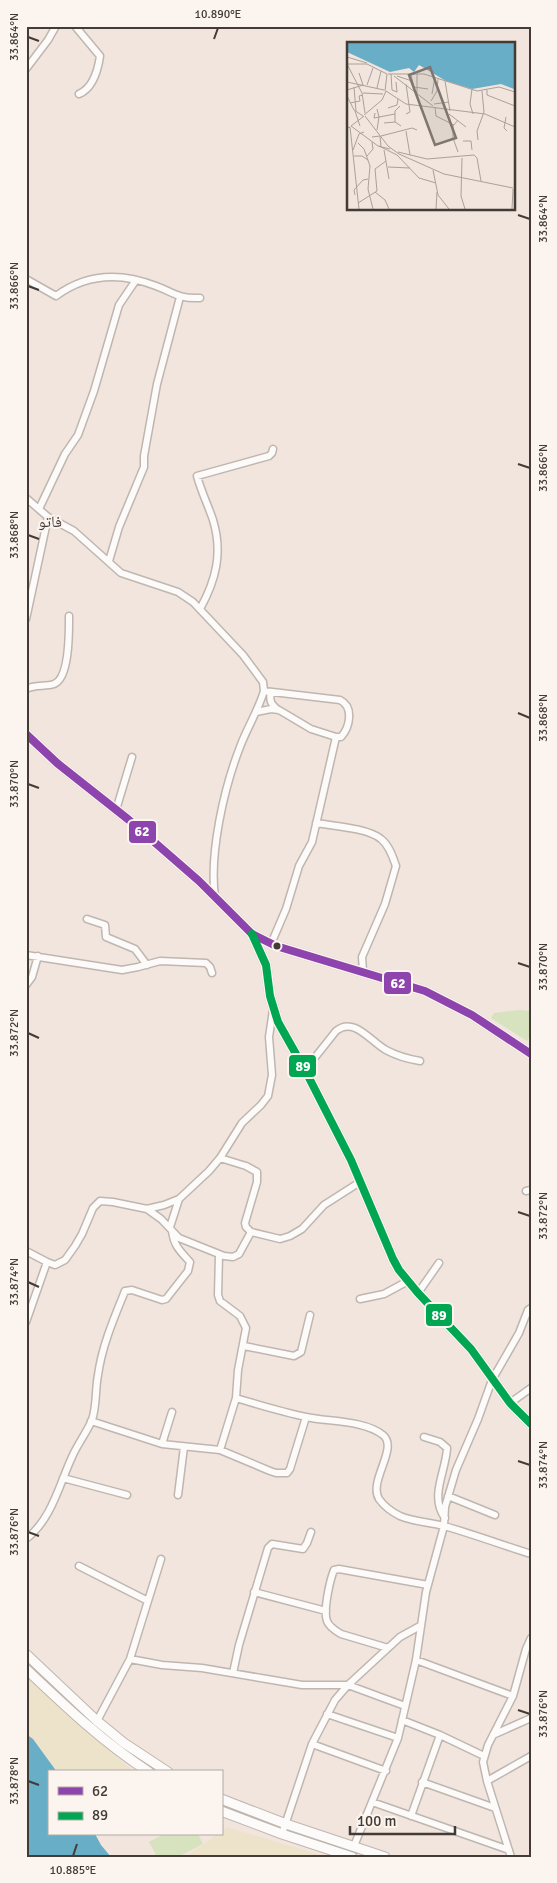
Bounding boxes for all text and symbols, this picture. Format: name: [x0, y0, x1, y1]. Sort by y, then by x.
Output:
text: 10.890°E: [195, 7, 242, 22]
text: 33.864°N: [7, 13, 22, 61]
inset map: [347, 42, 514, 210]
text: 33.864°N: [536, 195, 551, 243]
text: 33.866°N: [7, 262, 22, 310]
text: 33.866°N: [536, 444, 551, 492]
text: 33.868°N: [7, 511, 22, 559]
district label: فاتو: [38, 512, 62, 532]
text: 33.868°N: [536, 694, 551, 742]
text: 33.870°N: [7, 760, 22, 808]
line badge: 62: [128, 820, 157, 844]
text: 62: [134, 823, 150, 840]
unlabelled marker: [272, 941, 282, 951]
text: 33.870°N: [536, 943, 551, 991]
line badge: 62: [383, 971, 412, 995]
text: 62: [390, 975, 406, 992]
text: 33.872°N: [7, 1009, 22, 1057]
line badge: 89: [288, 1054, 317, 1078]
text: 89: [295, 1058, 311, 1075]
text: 33.872°N: [536, 1192, 551, 1240]
text: 33.874°N: [7, 1258, 22, 1306]
line badge: 89: [425, 1303, 453, 1327]
text: 89: [431, 1307, 447, 1324]
text: 33.874°N: [536, 1441, 551, 1489]
text: 33.876°N: [7, 1508, 22, 1556]
text: 33.876°N: [536, 1690, 551, 1738]
text: 33.878°N: [7, 1757, 22, 1805]
legend: [48, 1770, 222, 1836]
text: 62: [92, 1782, 108, 1800]
scale bar: [350, 1803, 454, 1835]
text: 89: [92, 1806, 108, 1824]
text: 100 m: [357, 1812, 397, 1830]
text: 10.885°E: [50, 1863, 97, 1878]

